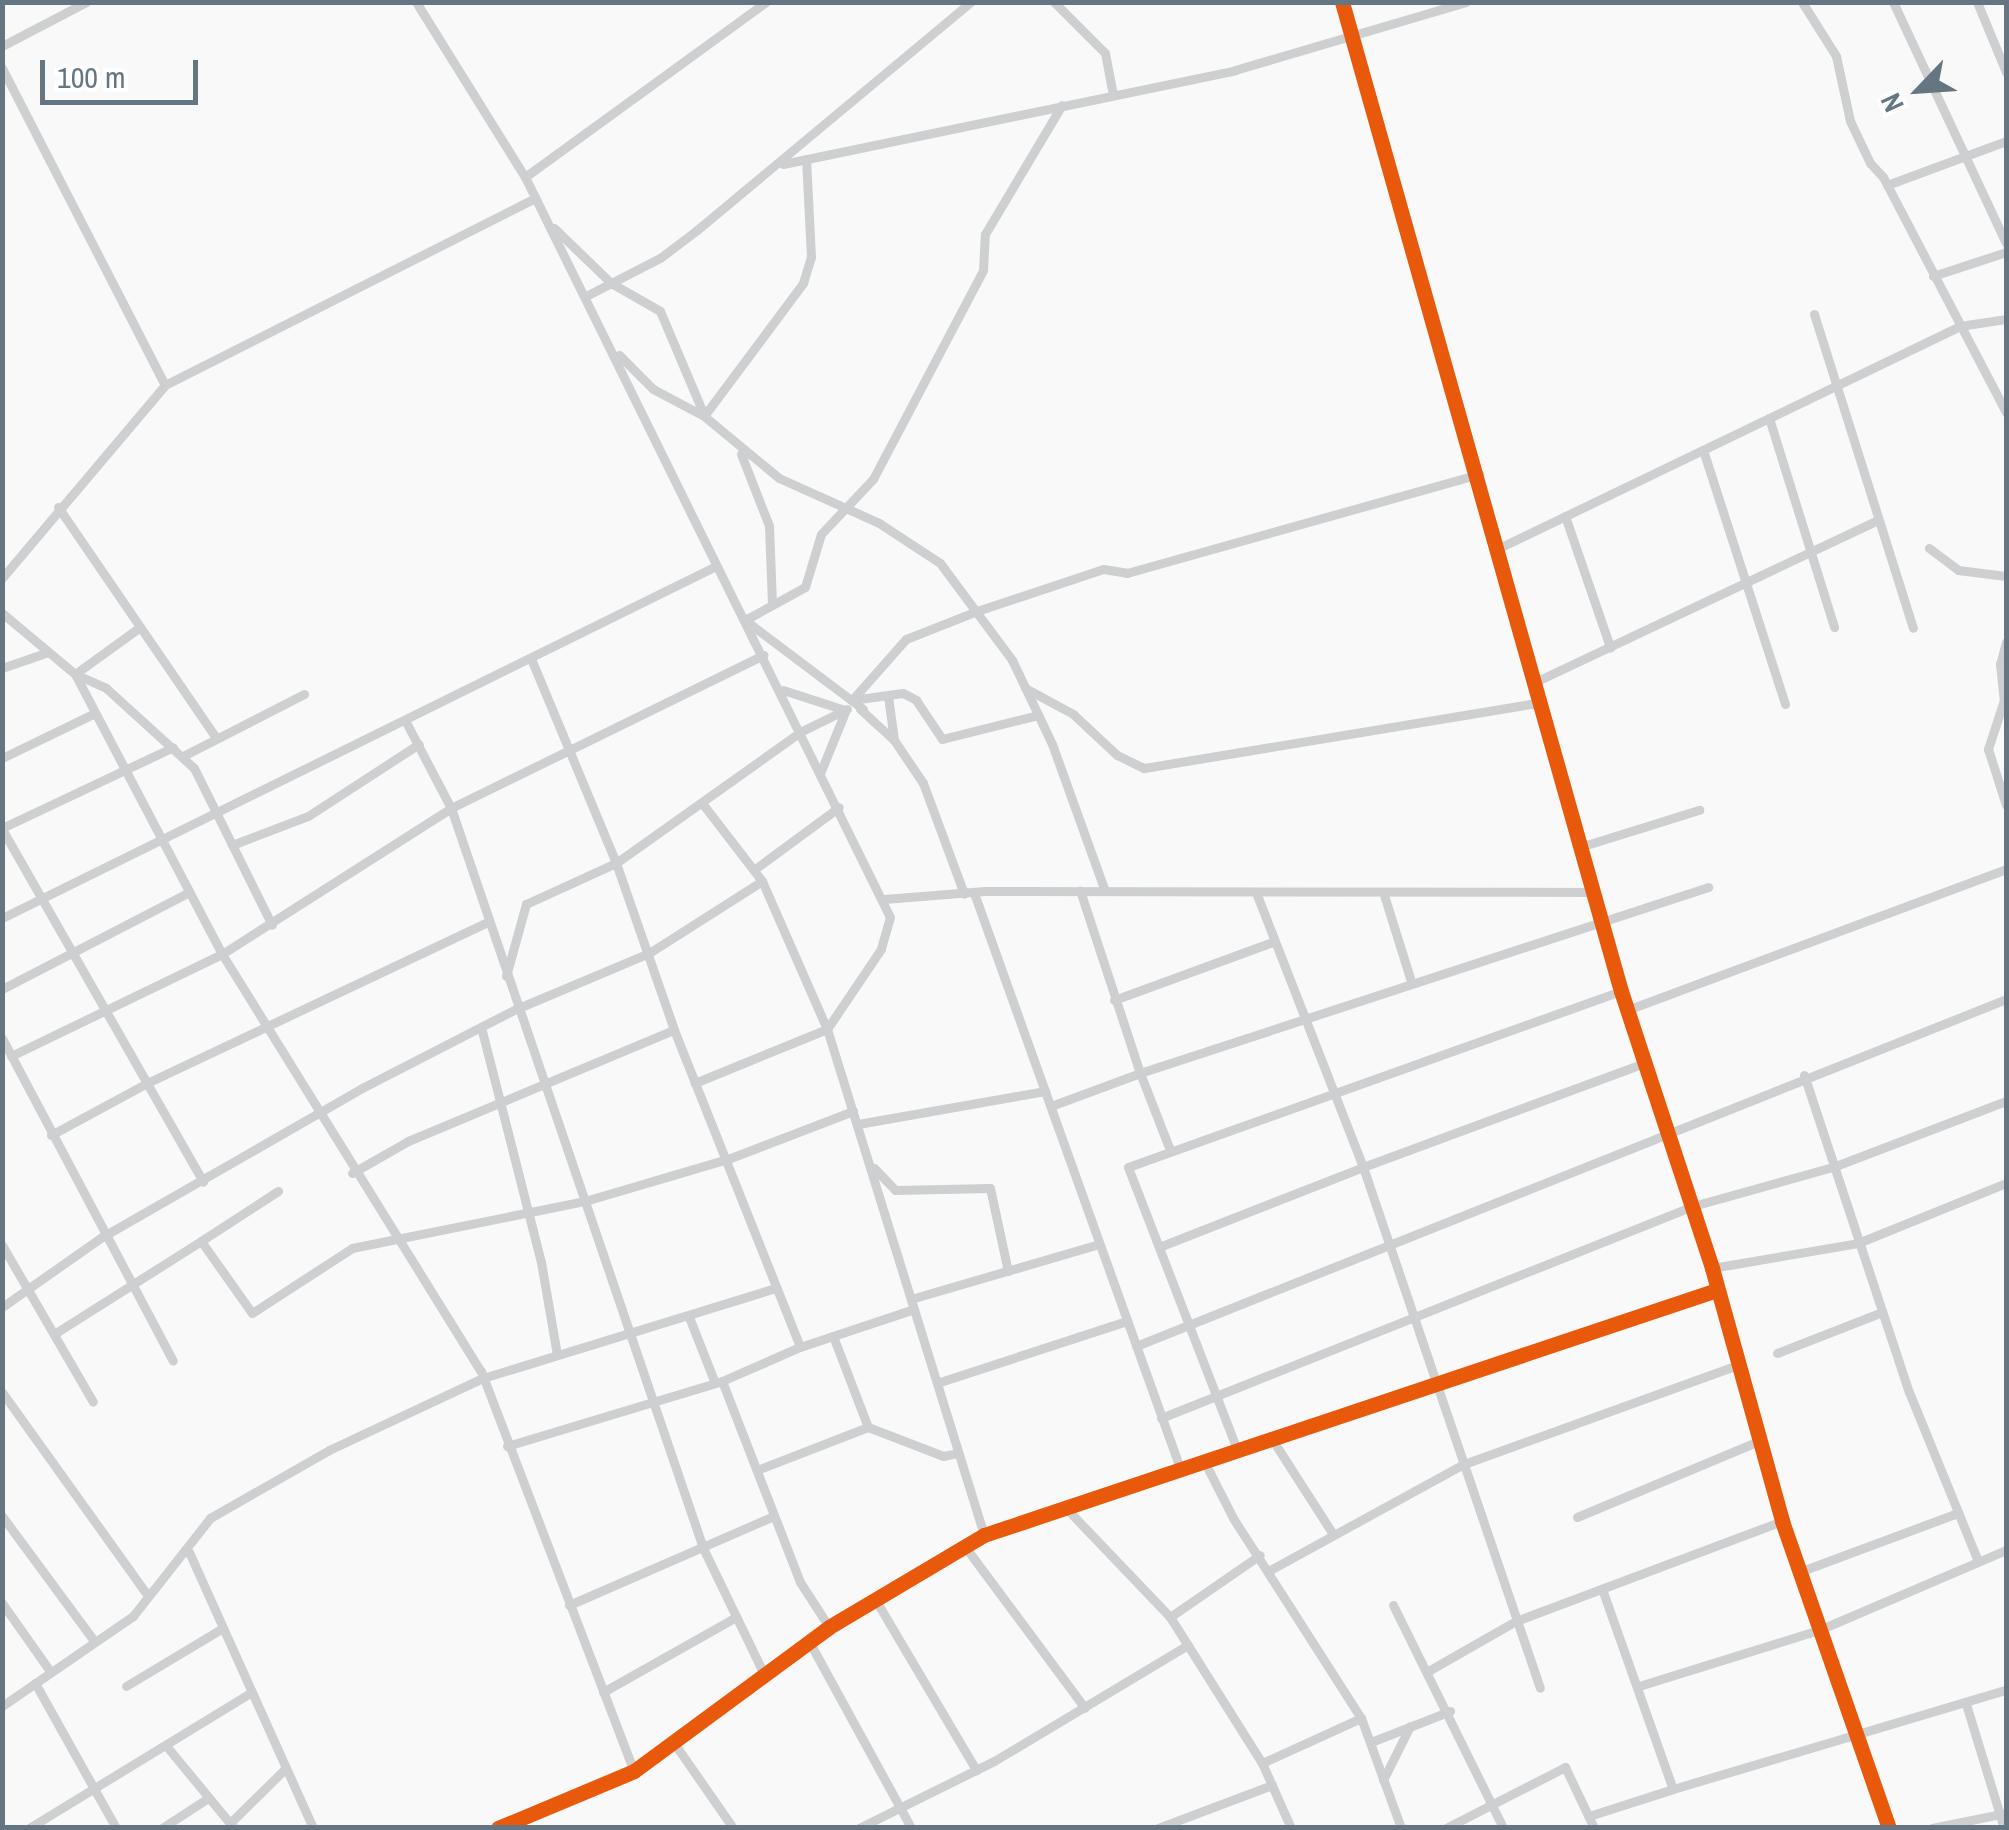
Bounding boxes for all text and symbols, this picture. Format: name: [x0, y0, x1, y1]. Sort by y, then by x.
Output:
scale bar: [45, 40, 202, 102]
north arrow: [1869, 40, 1969, 140]
text: 100 m: [57, 57, 125, 97]
text: N: [1871, 87, 1913, 118]

